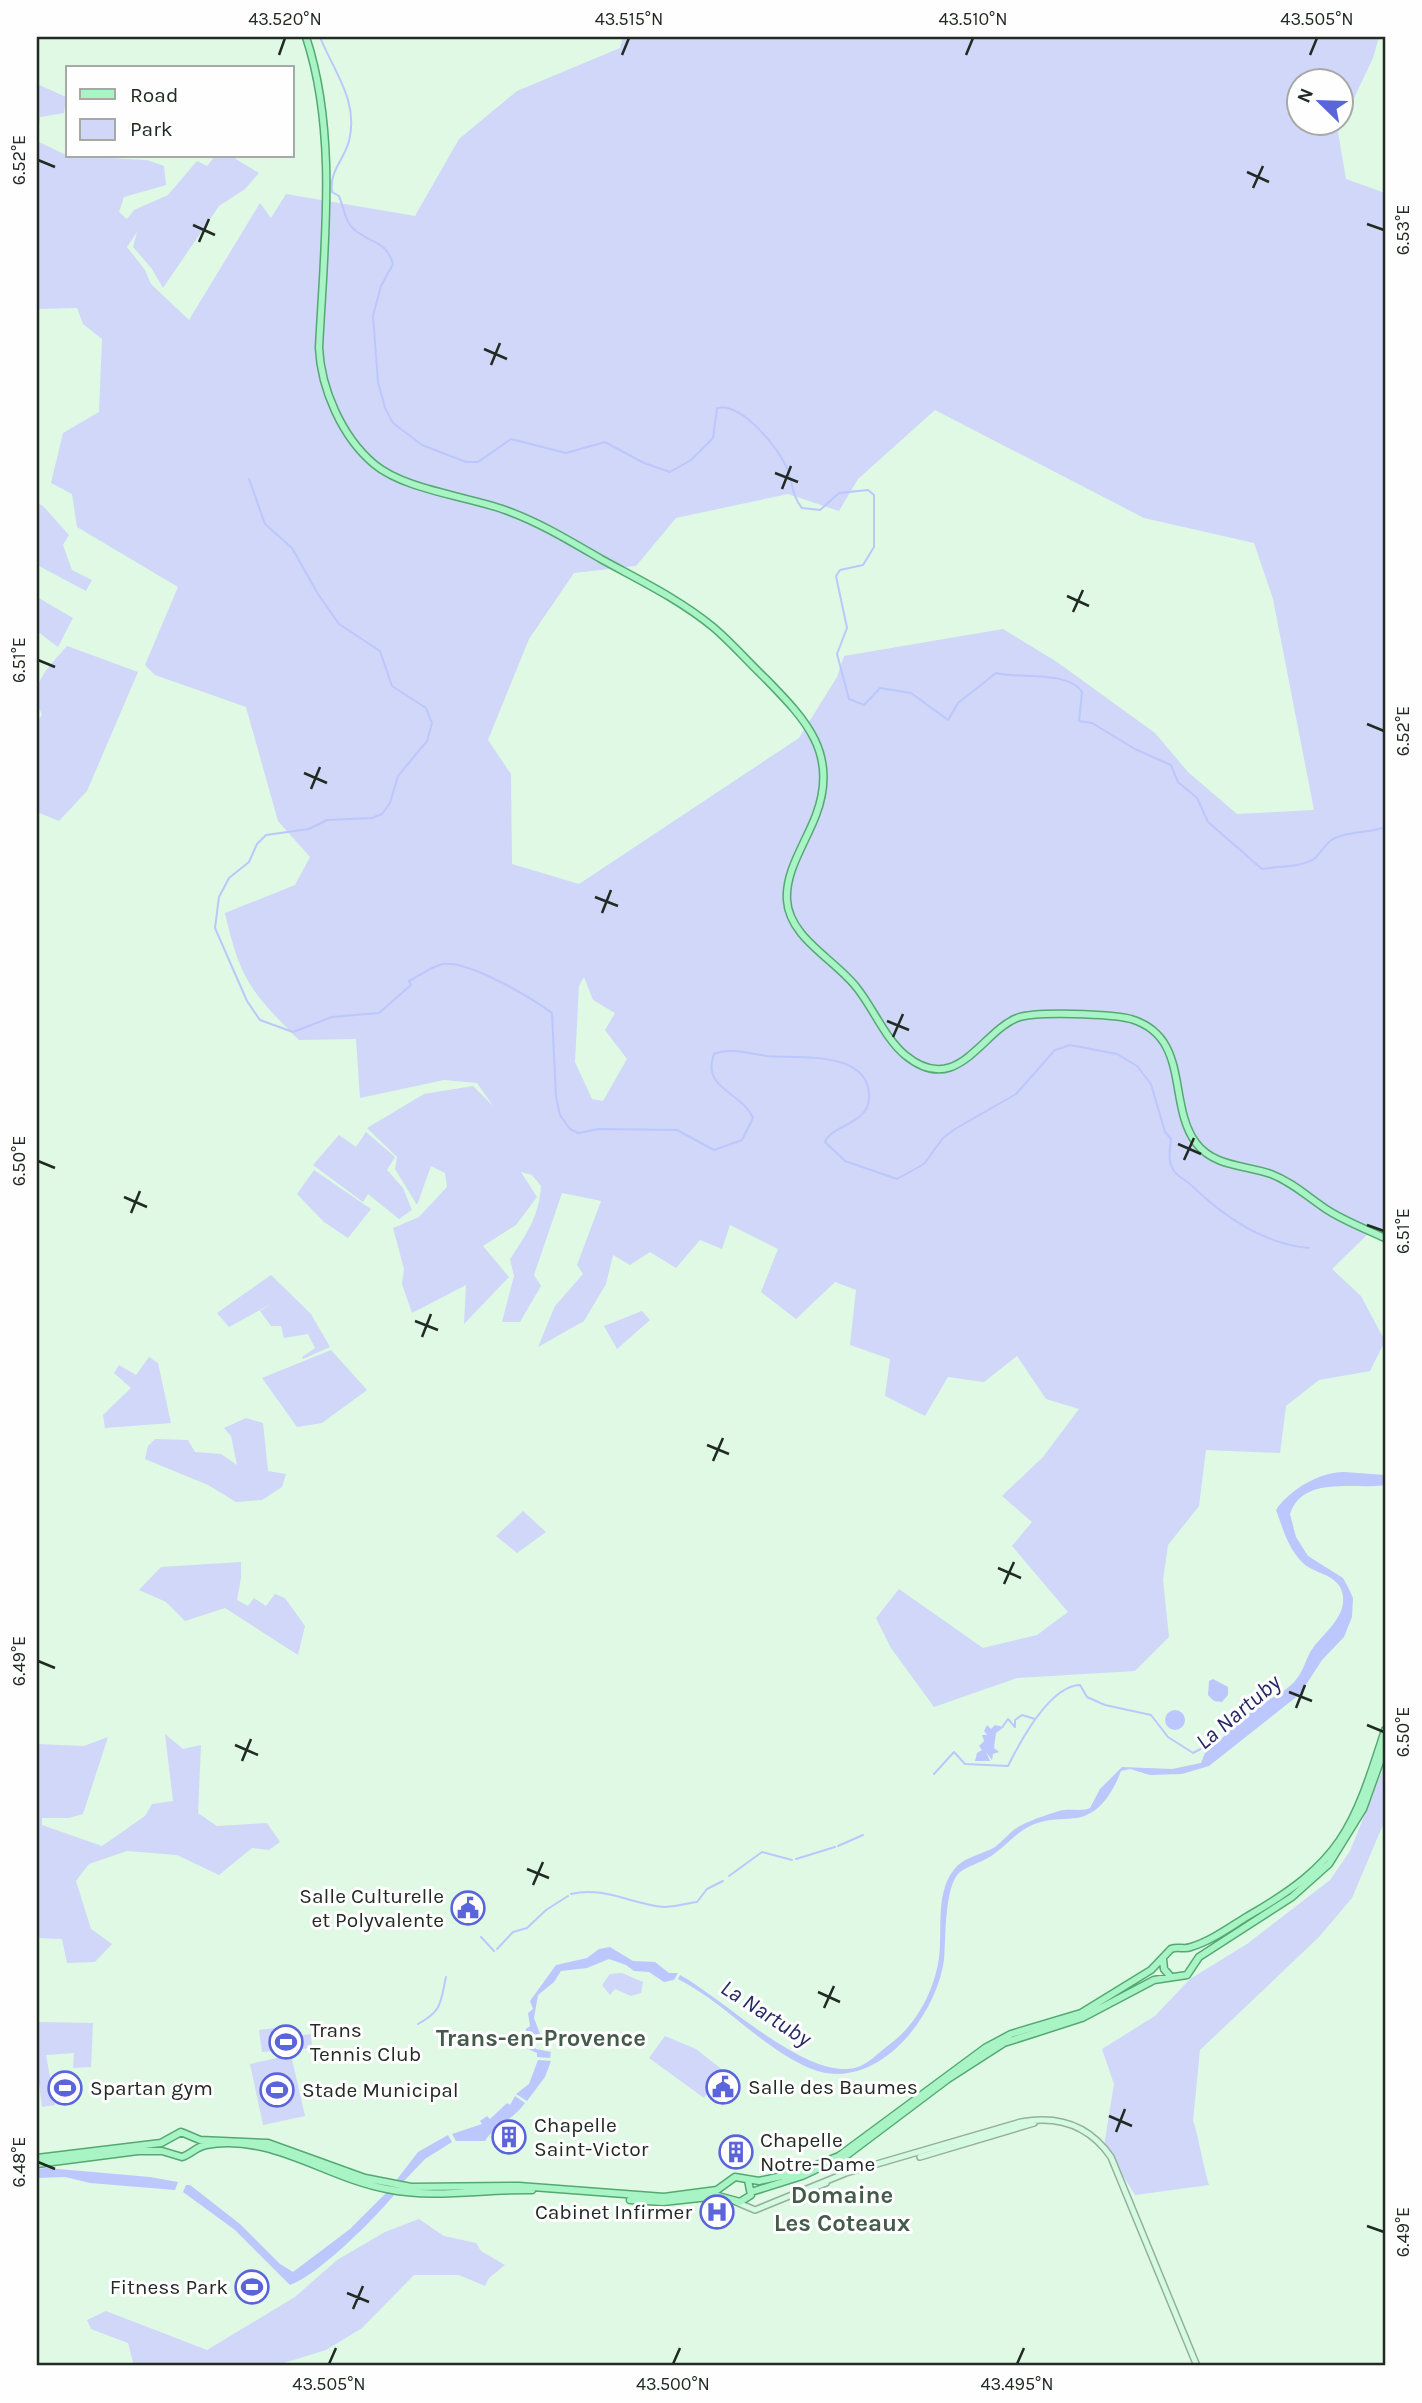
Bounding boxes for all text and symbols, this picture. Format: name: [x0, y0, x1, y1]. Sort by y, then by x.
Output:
text: 43.520°N: [248, 8, 322, 30]
text: 43.515°N: [595, 8, 663, 30]
text: 43.510°N: [938, 8, 1008, 30]
text: 43.505°N: [1280, 8, 1354, 30]
legend: [66, 66, 294, 158]
north arrow: [1286, 66, 1356, 136]
text: Road: [130, 83, 178, 107]
text: N: [1292, 85, 1318, 106]
text: Park: [130, 117, 173, 141]
text: 6.52°E: [8, 135, 30, 185]
text: 6.53°E: [1392, 205, 1414, 255]
text: 6.51°E: [8, 637, 30, 683]
text: 6.52°E: [1392, 706, 1414, 756]
text: 6.50°E: [8, 1136, 30, 1186]
text: 6.51°E: [1392, 1208, 1414, 1254]
text: 6.49°E: [8, 1636, 30, 1686]
water label: La Nartuby: [1190, 1668, 1287, 1755]
text: 6.50°E: [1392, 1707, 1414, 1757]
place label: Salle Culturelle et Polyvalente: [299, 1884, 444, 1932]
public building icon: Salle Culturelle et Polyvalente: [449, 1889, 487, 1927]
water label: La Nartuby: [716, 1974, 817, 2053]
place label: Trans Tennis Club: [310, 2018, 421, 2066]
sports icon: Trans Tennis Club: [267, 2023, 305, 2061]
district label: Trans-en-Provence: [436, 2024, 646, 2052]
public building icon: Salle des Baumes: [704, 2068, 742, 2106]
sports icon: Spartan gym: [46, 2069, 84, 2107]
sports icon: Stade Municipal: [258, 2071, 296, 2109]
place label: Salle des Baumes: [748, 2075, 918, 2099]
place label: Spartan gym: [90, 2076, 213, 2100]
place label: Stade Municipal: [302, 2078, 459, 2102]
place label: Chapelle Saint-Victor: [534, 2113, 649, 2161]
building icon: Chapelle Saint-Victor: [490, 2118, 528, 2156]
place label: Chapelle Notre-Dame: [760, 2128, 875, 2176]
building icon: Chapelle Notre-Dame: [717, 2133, 755, 2171]
text: 6.48°E: [8, 2137, 30, 2187]
district label: Domaine Les Coteaux: [774, 2181, 910, 2237]
hospital icon: Cabinet Infirmer: [698, 2193, 736, 2231]
place label: Cabinet Infirmer: [535, 2200, 692, 2224]
text: 6.49°E: [1392, 2207, 1414, 2257]
sports icon: Fitness Park: [233, 2268, 271, 2306]
place label: Fitness Park: [110, 2275, 228, 2299]
text: 43.505°N: [292, 2373, 366, 2395]
text: 43.500°N: [636, 2373, 710, 2395]
text: 43.495°N: [981, 2373, 1054, 2395]

